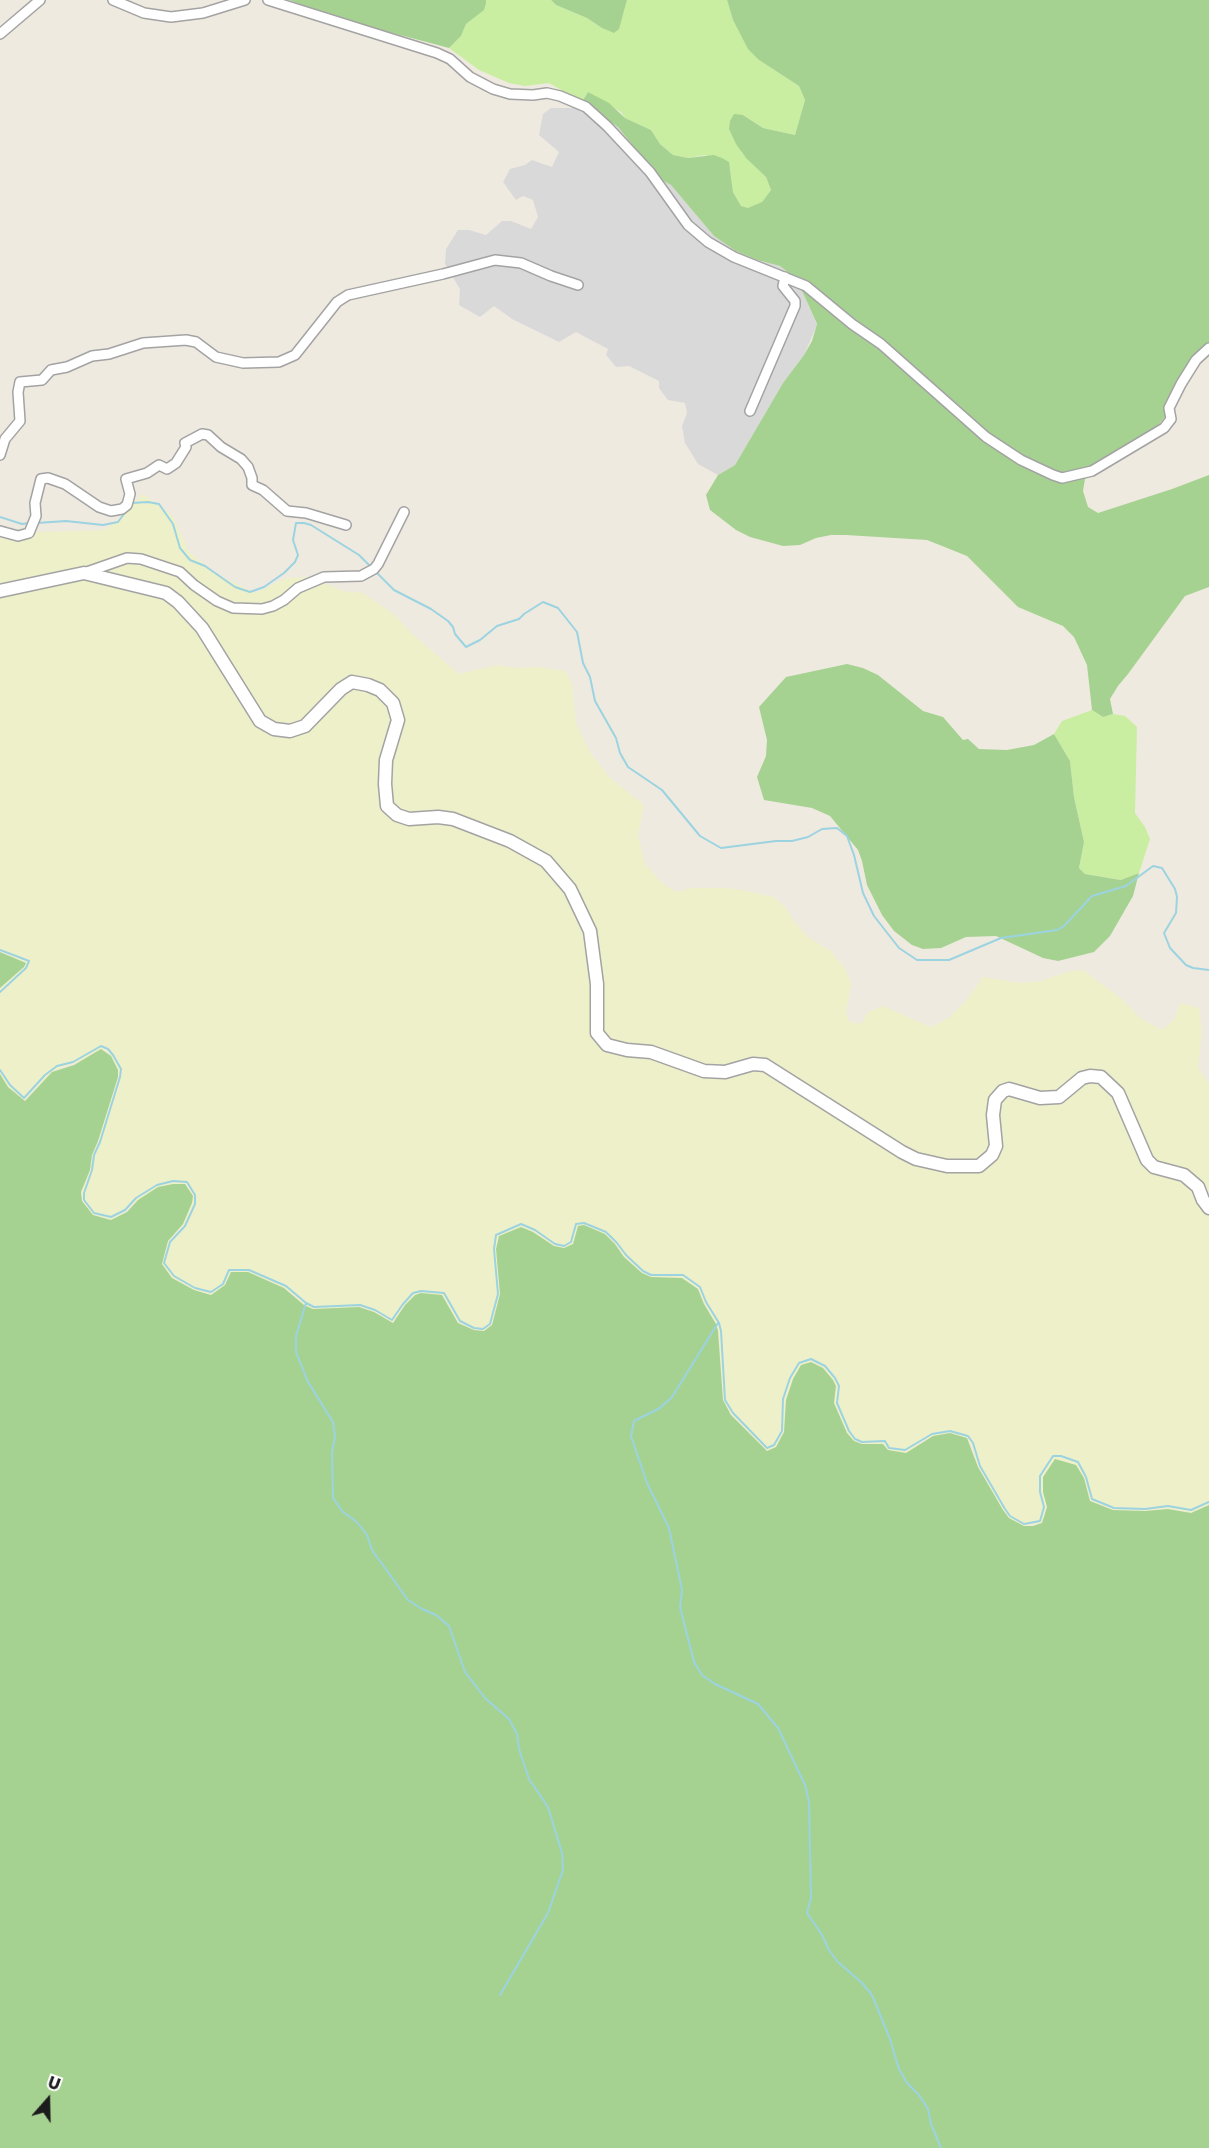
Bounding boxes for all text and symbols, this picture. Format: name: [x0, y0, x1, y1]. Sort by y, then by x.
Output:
north arrow: [18, 2070, 78, 2130]
text: U: [45, 2072, 63, 2094]

